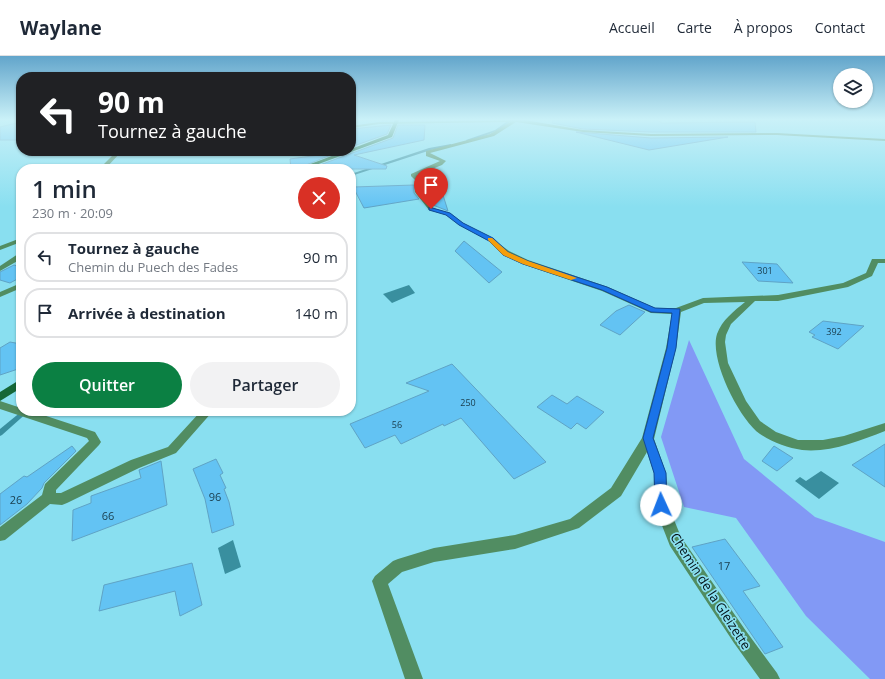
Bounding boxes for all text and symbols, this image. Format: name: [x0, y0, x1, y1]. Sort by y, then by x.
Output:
text: Waylane: [20, 15, 102, 41]
text: Accueil: [609, 18, 655, 37]
text: Carte: [677, 18, 712, 37]
text: À propos: [734, 18, 793, 37]
text: Contact: [815, 18, 865, 37]
map controls: [833, 68, 873, 108]
button: layers: [833, 68, 873, 108]
text: 90 m: [98, 83, 165, 121]
icon: left: [32, 88, 84, 140]
text: Tournez à gauche: [98, 119, 247, 143]
pin: [414, 168, 448, 209]
text: 1 min: [32, 172, 97, 205]
icon: arrive: [420, 174, 442, 196]
button: close: [298, 177, 340, 219]
text: 230 m · 20:09: [32, 204, 113, 222]
text: Tournez à gauche: [68, 238, 199, 258]
icon: left: [34, 246, 56, 268]
text: 90 m: [303, 247, 338, 267]
text: Chemin du Puech des Fades: [68, 258, 238, 276]
house number: 301: [757, 264, 773, 277]
icon: arrive: [34, 302, 56, 324]
text: Arrivée à destination: [68, 303, 226, 323]
text: 140 m: [294, 303, 338, 323]
house number: 392: [826, 325, 842, 338]
button: Quitter: [32, 362, 182, 408]
button: Partager: [190, 362, 340, 408]
house number: 250: [460, 396, 476, 409]
house number: 56: [392, 418, 402, 431]
position arrow: [640, 484, 682, 526]
house number: 96: [209, 489, 221, 504]
house number: 26: [10, 492, 22, 507]
house number: 66: [102, 508, 114, 523]
street label: Chemin de la Gleizette: [666, 529, 756, 653]
house number: 17: [718, 558, 730, 573]

